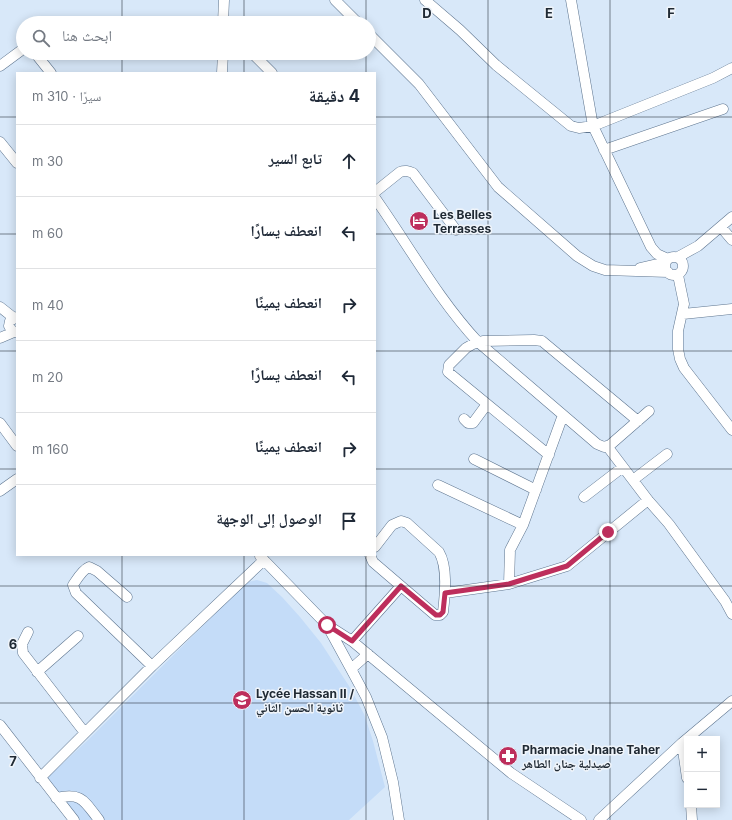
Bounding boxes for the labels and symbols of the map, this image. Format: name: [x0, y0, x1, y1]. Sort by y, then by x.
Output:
text: D: [422, 5, 432, 21]
text: E: [545, 5, 553, 21]
text: F: [667, 5, 675, 21]
place label: Les Belles Terrasses: [433, 207, 492, 236]
hotel icon: Les Belles Terrasses: [408, 210, 430, 232]
route end: [599, 523, 617, 541]
route start: [318, 616, 336, 634]
text: 6: [9, 636, 17, 652]
place label: Lycée Hassan II / ثانوية الحسن الثاني: [256, 686, 354, 717]
school or university icon: Lycée Hassan II / ثانوية الحسن الثاني: [231, 689, 253, 711]
place label: Pharmacie Jnane Taher صيدلية جنان الطاهر: [521, 742, 660, 772]
pharmacy icon: Pharmacie Jnane Taher صيدلية جنان الطاهر: [497, 745, 519, 767]
text: 7: [9, 753, 17, 769]

